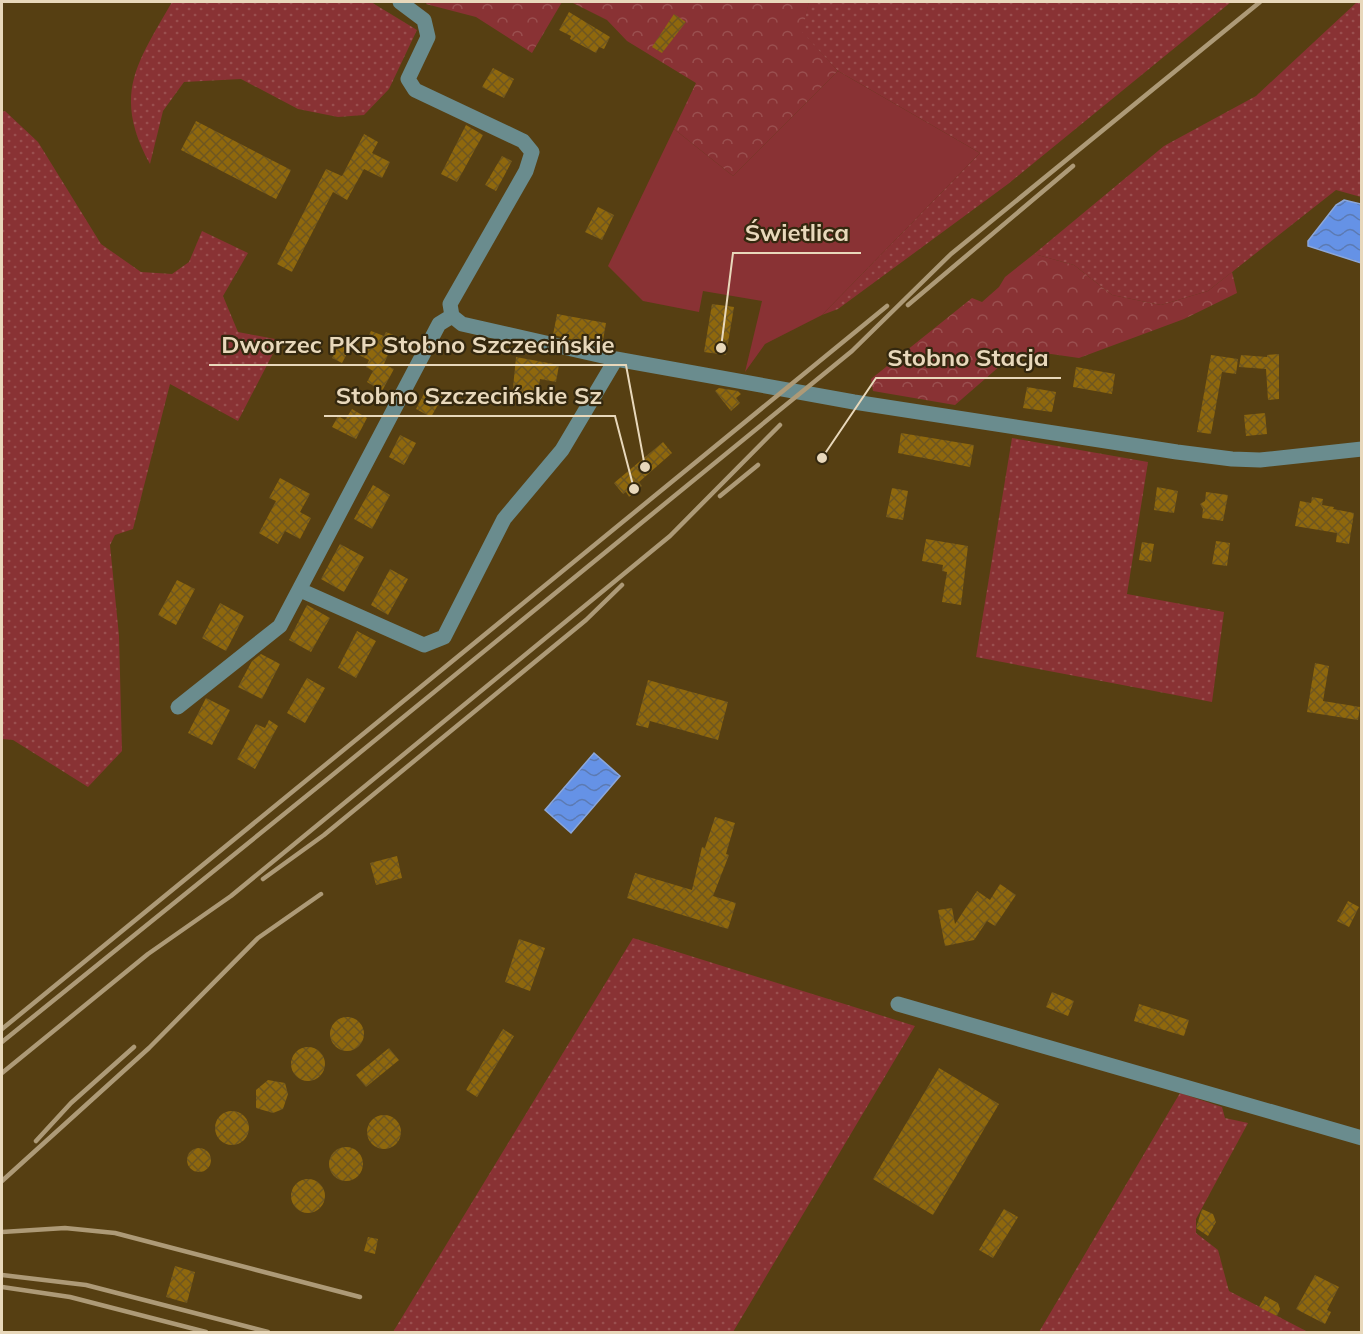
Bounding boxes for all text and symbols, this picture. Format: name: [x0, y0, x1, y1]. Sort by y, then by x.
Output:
callout: Świetlica: [733, 211, 861, 253]
text: Świetlica: [745, 217, 849, 247]
callout: Dworzec PKP Stobno Szczecińskie: [209, 323, 626, 365]
text: Dworzec PKP Stobno Szczecińskie: [221, 329, 615, 359]
callout: Stobno Stacja: [876, 336, 1061, 378]
text: Stobno Stacja: [887, 342, 1049, 372]
callout: Stobno Szczecińskie Sz: [324, 374, 615, 416]
text: Stobno Szczecińskie Sz: [336, 380, 602, 410]

